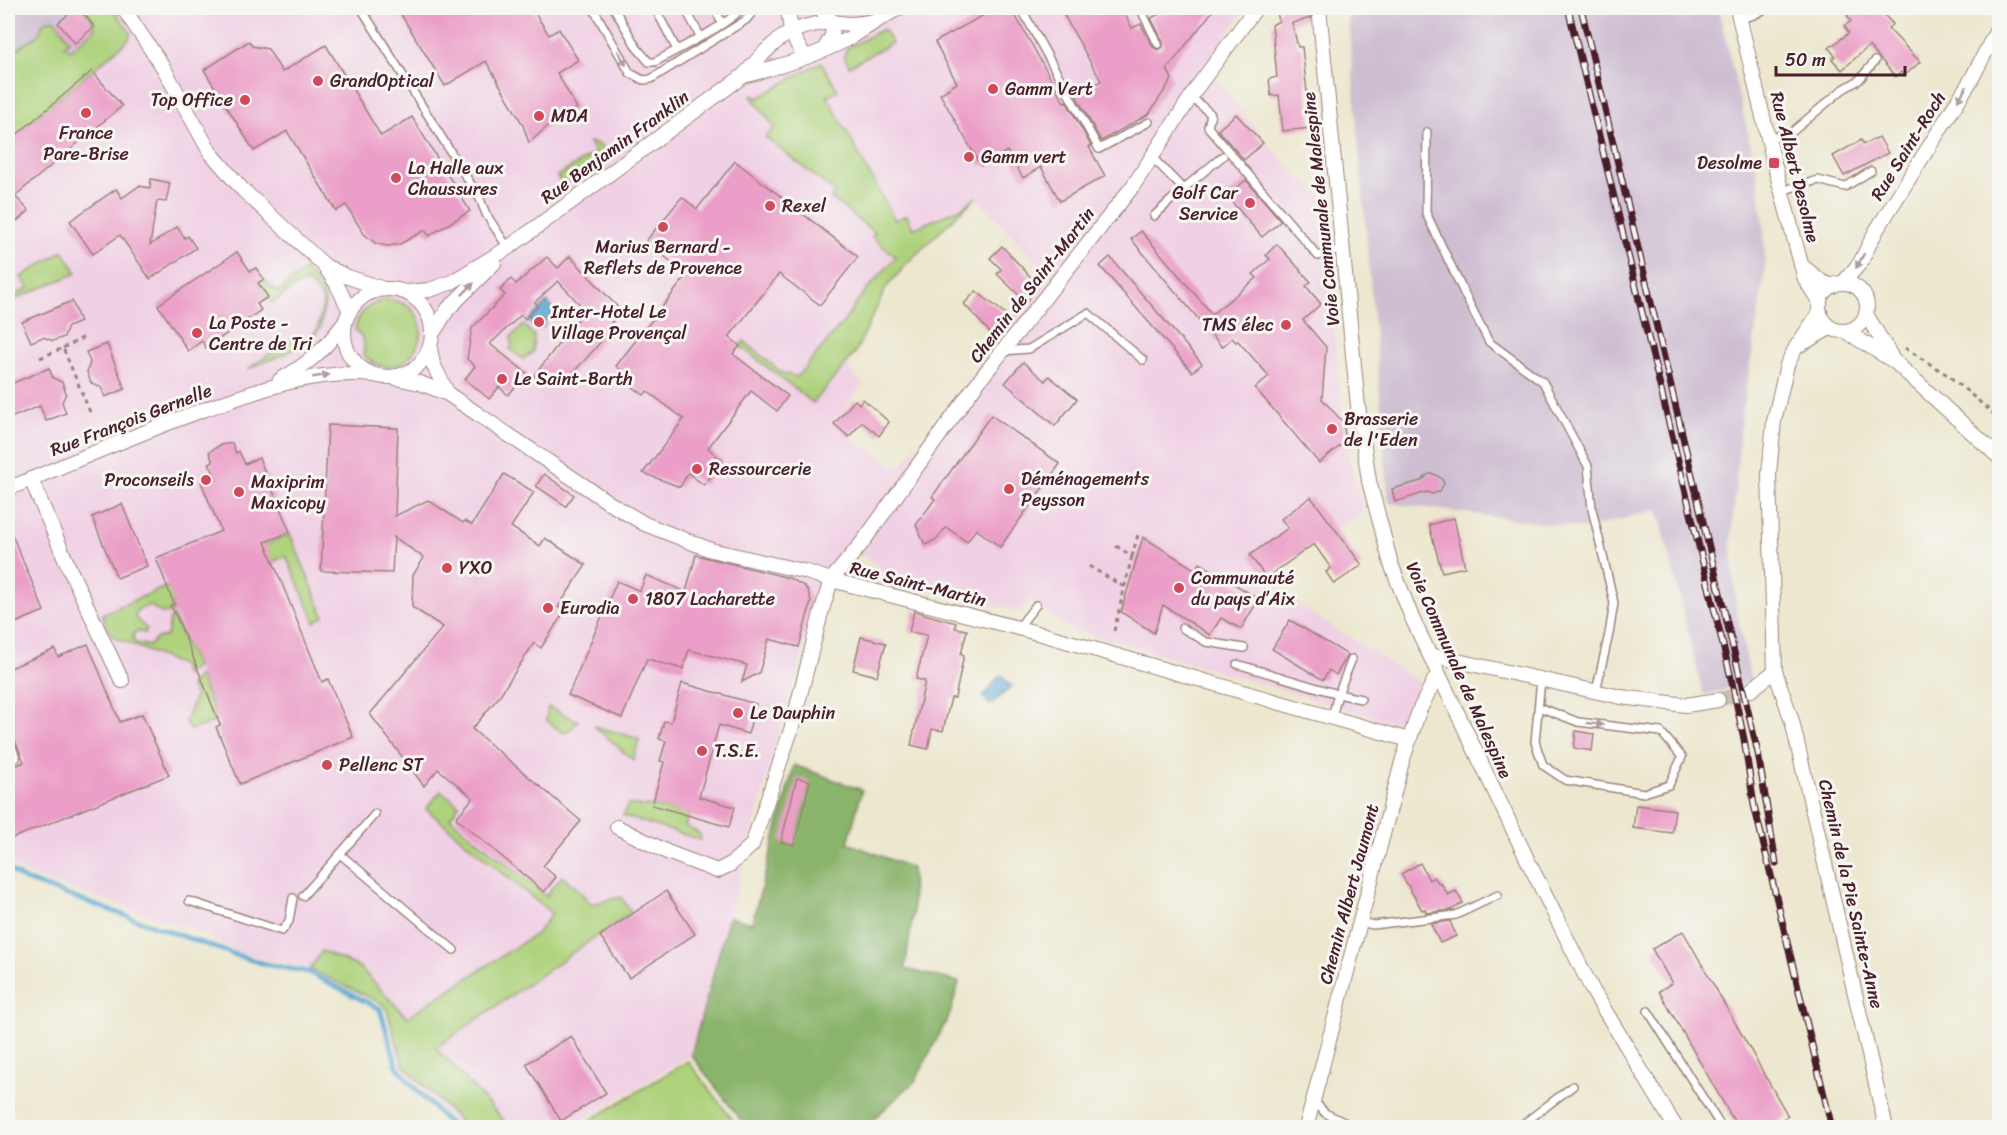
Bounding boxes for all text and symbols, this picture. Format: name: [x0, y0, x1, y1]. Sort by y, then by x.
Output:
scale bar: [1776, 39, 1905, 77]
text: 50 m: [1785, 44, 1826, 76]
one-way arrow: [617, 50, 627, 67]
place label: GrandOptical: [330, 65, 435, 97]
place label: Gamm Vert: [1005, 73, 1093, 105]
marker: GrandOptical: [311, 74, 325, 88]
street label: Rue Benjamin Franklin: [534, 82, 697, 212]
marker: Gamm Vert: [986, 82, 1000, 96]
place label: Top Office: [150, 84, 233, 116]
street label: Rue Saint-Roch: [1862, 85, 1954, 207]
one-way arrow: [1957, 86, 1968, 103]
street label: Rue Albert Desolme: [1761, 88, 1829, 246]
street label: Voie Communale de Malespine: [1293, 90, 1349, 327]
marker: Top Office: [238, 93, 252, 107]
place label: MDA: [551, 100, 588, 132]
marker: France Pare-Brise: [79, 106, 93, 120]
marker: MDA: [532, 109, 546, 123]
place label: France Pare-Brise: [43, 117, 129, 170]
place label: Gamm vert: [981, 141, 1067, 173]
place label: Desolme: [1697, 147, 1762, 179]
marker: Gamm vert: [962, 150, 976, 164]
place label: La Halle aux Chaussures: [408, 152, 504, 205]
marker: Desolme: [1767, 156, 1781, 170]
marker: La Halle aux Chaussures: [389, 171, 403, 185]
place label: Golf Car Service: [1172, 177, 1240, 230]
place label: Rexel: [782, 190, 827, 222]
marker: Golf Car Service: [1243, 196, 1257, 210]
marker: Rexel: [763, 199, 777, 213]
street label: Chemin de Saint-Martin: [961, 200, 1104, 370]
marker: Marius Bernard - Reflets de Provence: [656, 220, 670, 234]
place label: Marius Bernard - Reflets de Provence: [584, 231, 742, 284]
one-way arrow: [1855, 252, 1865, 269]
one-way arrow: [461, 281, 475, 296]
place label: Inter-Hotel Le Village Provençal: [550, 296, 687, 349]
place label: La Poste - Centre de Tri: [209, 307, 313, 360]
place label: TMS élec: [1202, 309, 1274, 341]
marker: Inter-Hotel Le Village Provençal: [532, 315, 546, 329]
marker: TMS élec: [1279, 318, 1293, 332]
marker: La Poste - Centre de Tri: [190, 326, 204, 340]
place label: Le Saint-Barth: [514, 363, 633, 395]
one-way arrow: [312, 372, 331, 381]
marker: Le Saint-Barth: [495, 372, 509, 386]
street label: Rue François Gernelle: [45, 374, 217, 466]
place label: Brasserie de l'Eden: [1344, 403, 1418, 456]
marker: Brasserie de l'Eden: [1325, 422, 1339, 436]
place label: Ressourcerie: [709, 453, 811, 485]
marker: Ressourcerie: [690, 462, 704, 476]
place label: Déménagements Peysson: [1021, 463, 1150, 516]
place label: Proconseils: [104, 464, 195, 496]
place label: Maxiprim Maxicopy: [251, 466, 326, 519]
marker: Proconseils: [199, 473, 213, 487]
marker: Déménagements Peysson: [1002, 482, 1016, 496]
marker: Maxiprim Maxicopy: [232, 485, 246, 499]
place label: YXO: [459, 552, 493, 584]
street label: Rue Saint-Martin: [847, 552, 990, 616]
street label: Voie Communale de Malespine: [1397, 556, 1522, 784]
marker: YXO: [440, 561, 454, 575]
place label: Communauté du pays d’Aix: [1191, 562, 1295, 615]
marker: Communauté du pays d’Aix: [1172, 581, 1186, 595]
place label: 1807 Lacharette: [645, 583, 775, 615]
place label: Eurodia: [560, 592, 620, 624]
marker: 1807 Lacharette: [626, 592, 640, 606]
marker: Eurodia: [541, 601, 555, 615]
place label: Le Dauphin: [750, 697, 836, 729]
marker: Le Dauphin: [731, 706, 745, 720]
one-way arrow: [1585, 719, 1604, 729]
place label: T.S.E.: [714, 735, 760, 767]
marker: T.S.E.: [695, 744, 709, 758]
place label: Pellenc ST: [339, 749, 424, 781]
marker: Pellenc ST: [320, 758, 334, 772]
street label: Chemin de la Pie Sainte-Anne: [1809, 776, 1893, 1012]
street label: Chemin Albert Jaumont: [1309, 800, 1389, 988]

